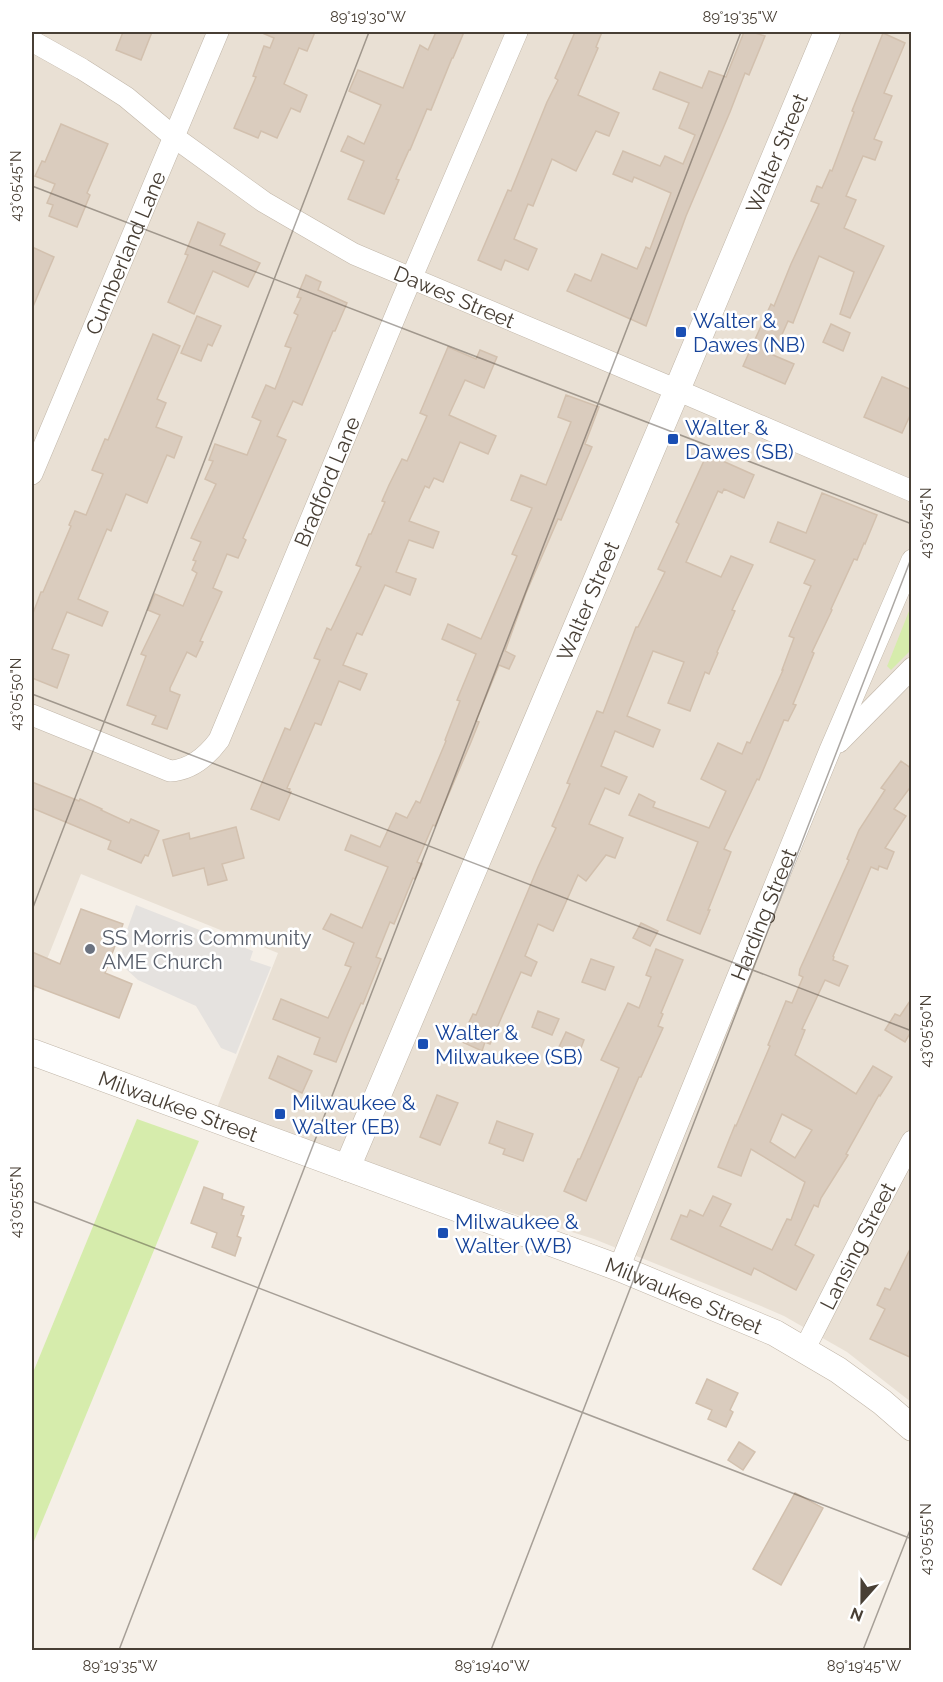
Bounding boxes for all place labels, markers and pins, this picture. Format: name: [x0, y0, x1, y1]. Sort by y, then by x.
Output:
place label: Walter & Dawes (NB): [693, 308, 805, 357]
marker: Walter & Dawes (NB): [674, 325, 688, 339]
place label: Walter & Dawes (SB): [685, 415, 794, 464]
marker: Walter & Dawes (SB): [666, 432, 680, 446]
place label: SS Morris Community AME Church: [102, 925, 312, 974]
marker: SS Morris Community AME Church: [83, 942, 97, 956]
place label: Walter & Milwaukee (SB): [435, 1020, 583, 1069]
marker: Walter & Milwaukee (SB): [416, 1037, 430, 1051]
place label: Milwaukee & Walter (EB): [292, 1090, 416, 1139]
marker: Milwaukee & Walter (EB): [273, 1107, 287, 1121]
place label: Milwaukee & Walter (WB): [455, 1209, 579, 1258]
marker: Milwaukee & Walter (WB): [436, 1226, 450, 1240]

